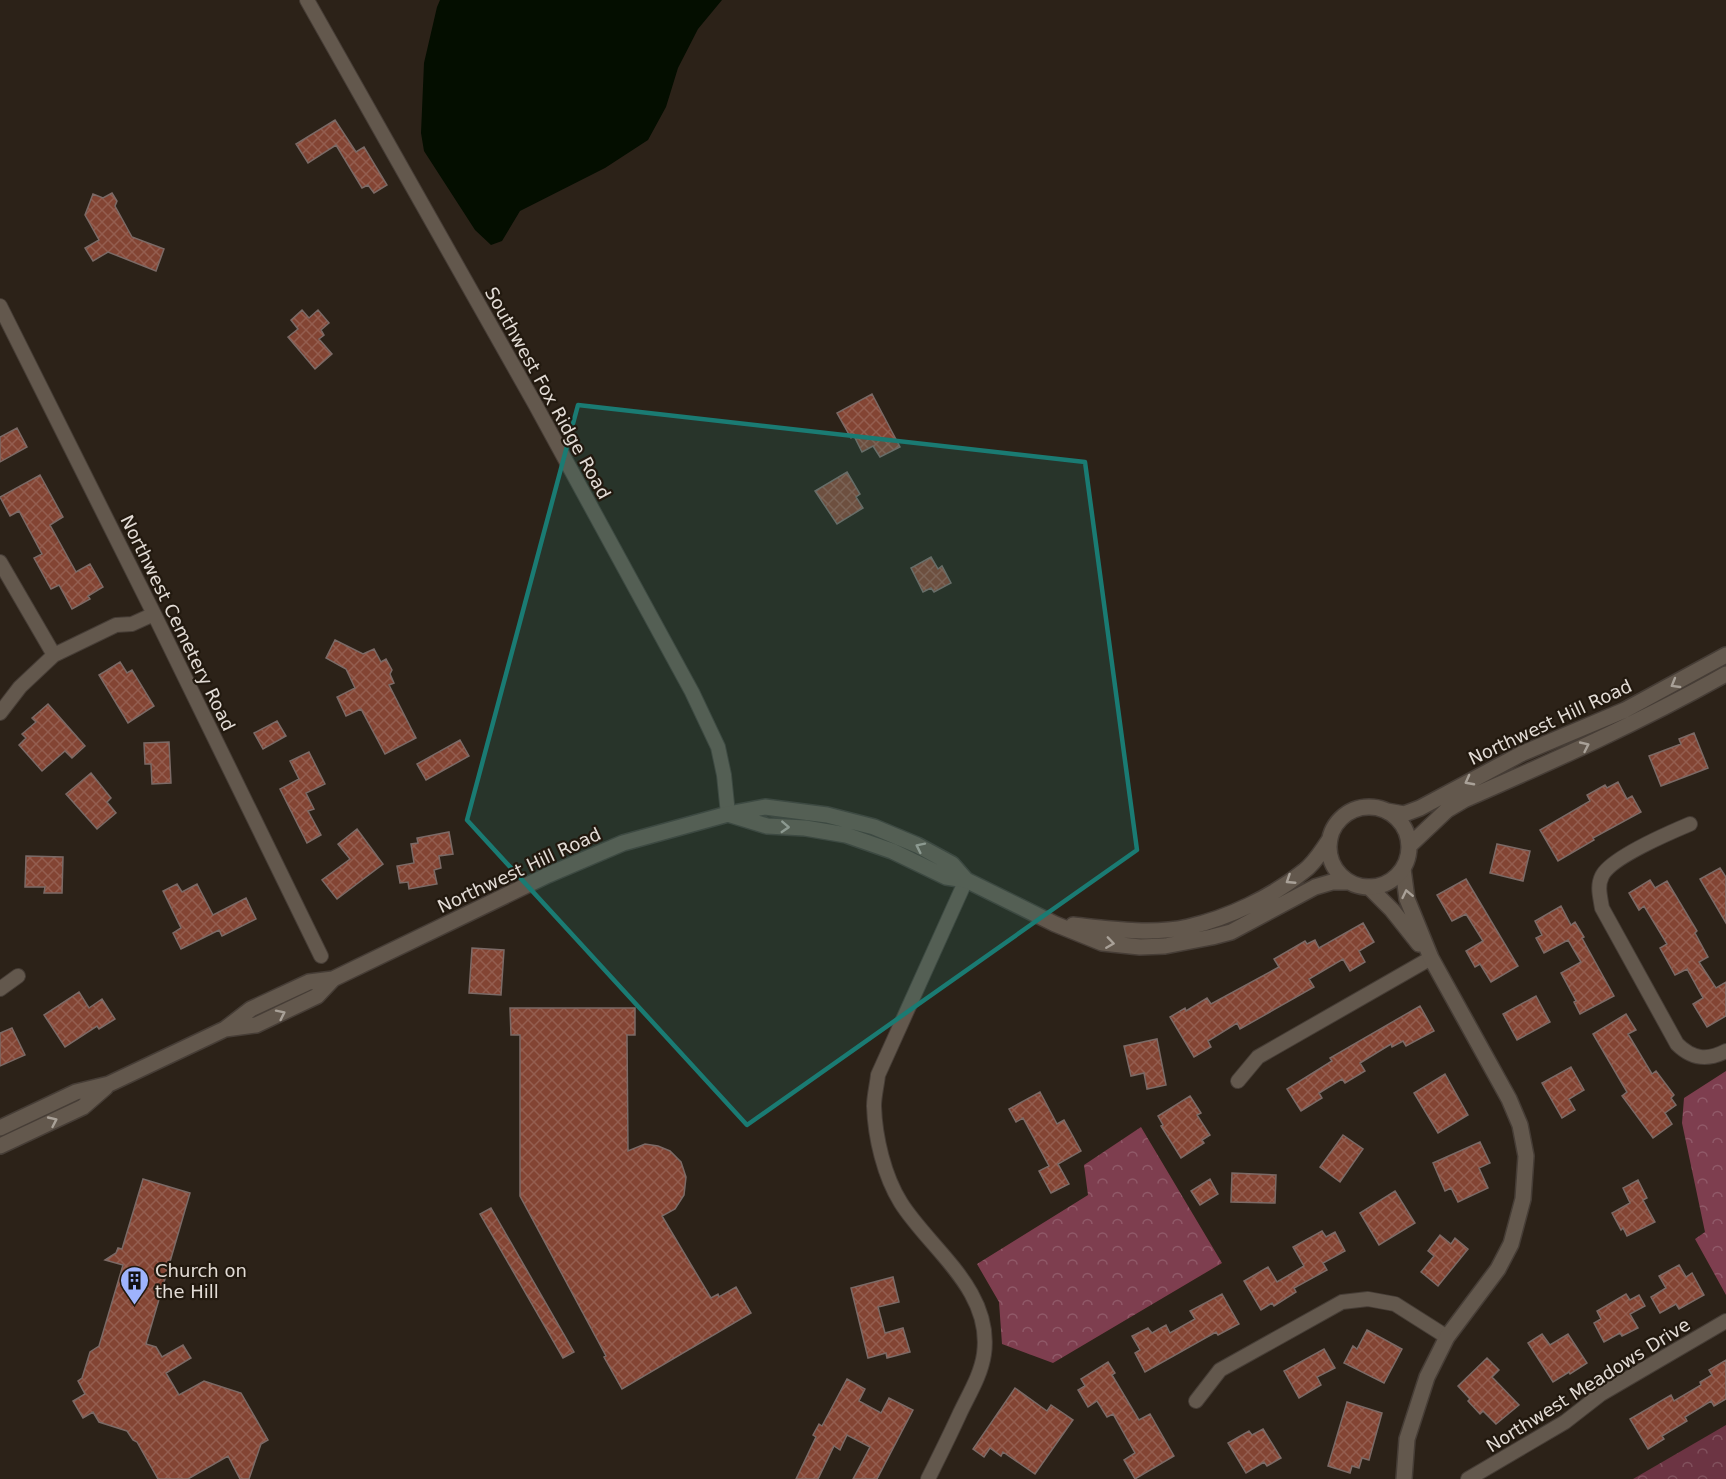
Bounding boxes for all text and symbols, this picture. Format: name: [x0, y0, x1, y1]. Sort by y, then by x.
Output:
street label: Southwest Fox Ridge Road: [481, 283, 615, 503]
street label: Northwest Cemetery Road: [116, 512, 240, 734]
street label: Northwest Hill Road: [1465, 675, 1635, 769]
one-way arrow: [1671, 677, 1681, 688]
one-way arrow: [1579, 742, 1590, 754]
one-way arrow: [1465, 774, 1475, 785]
one-way arrow: [780, 820, 789, 833]
street label: Northwest Hill Road: [434, 823, 604, 917]
one-way arrow: [915, 842, 926, 854]
one-way arrow: [1286, 873, 1296, 885]
one-way arrow: [1401, 890, 1414, 900]
one-way arrow: [1105, 936, 1115, 949]
one-way arrow: [274, 1009, 285, 1021]
one-way arrow: [46, 1117, 57, 1129]
place label: Church on the Hill: [155, 1260, 247, 1302]
building icon: Church on the Hill: [118, 1264, 150, 1306]
street label: Northwest Meadows Drive: [1482, 1314, 1694, 1456]

